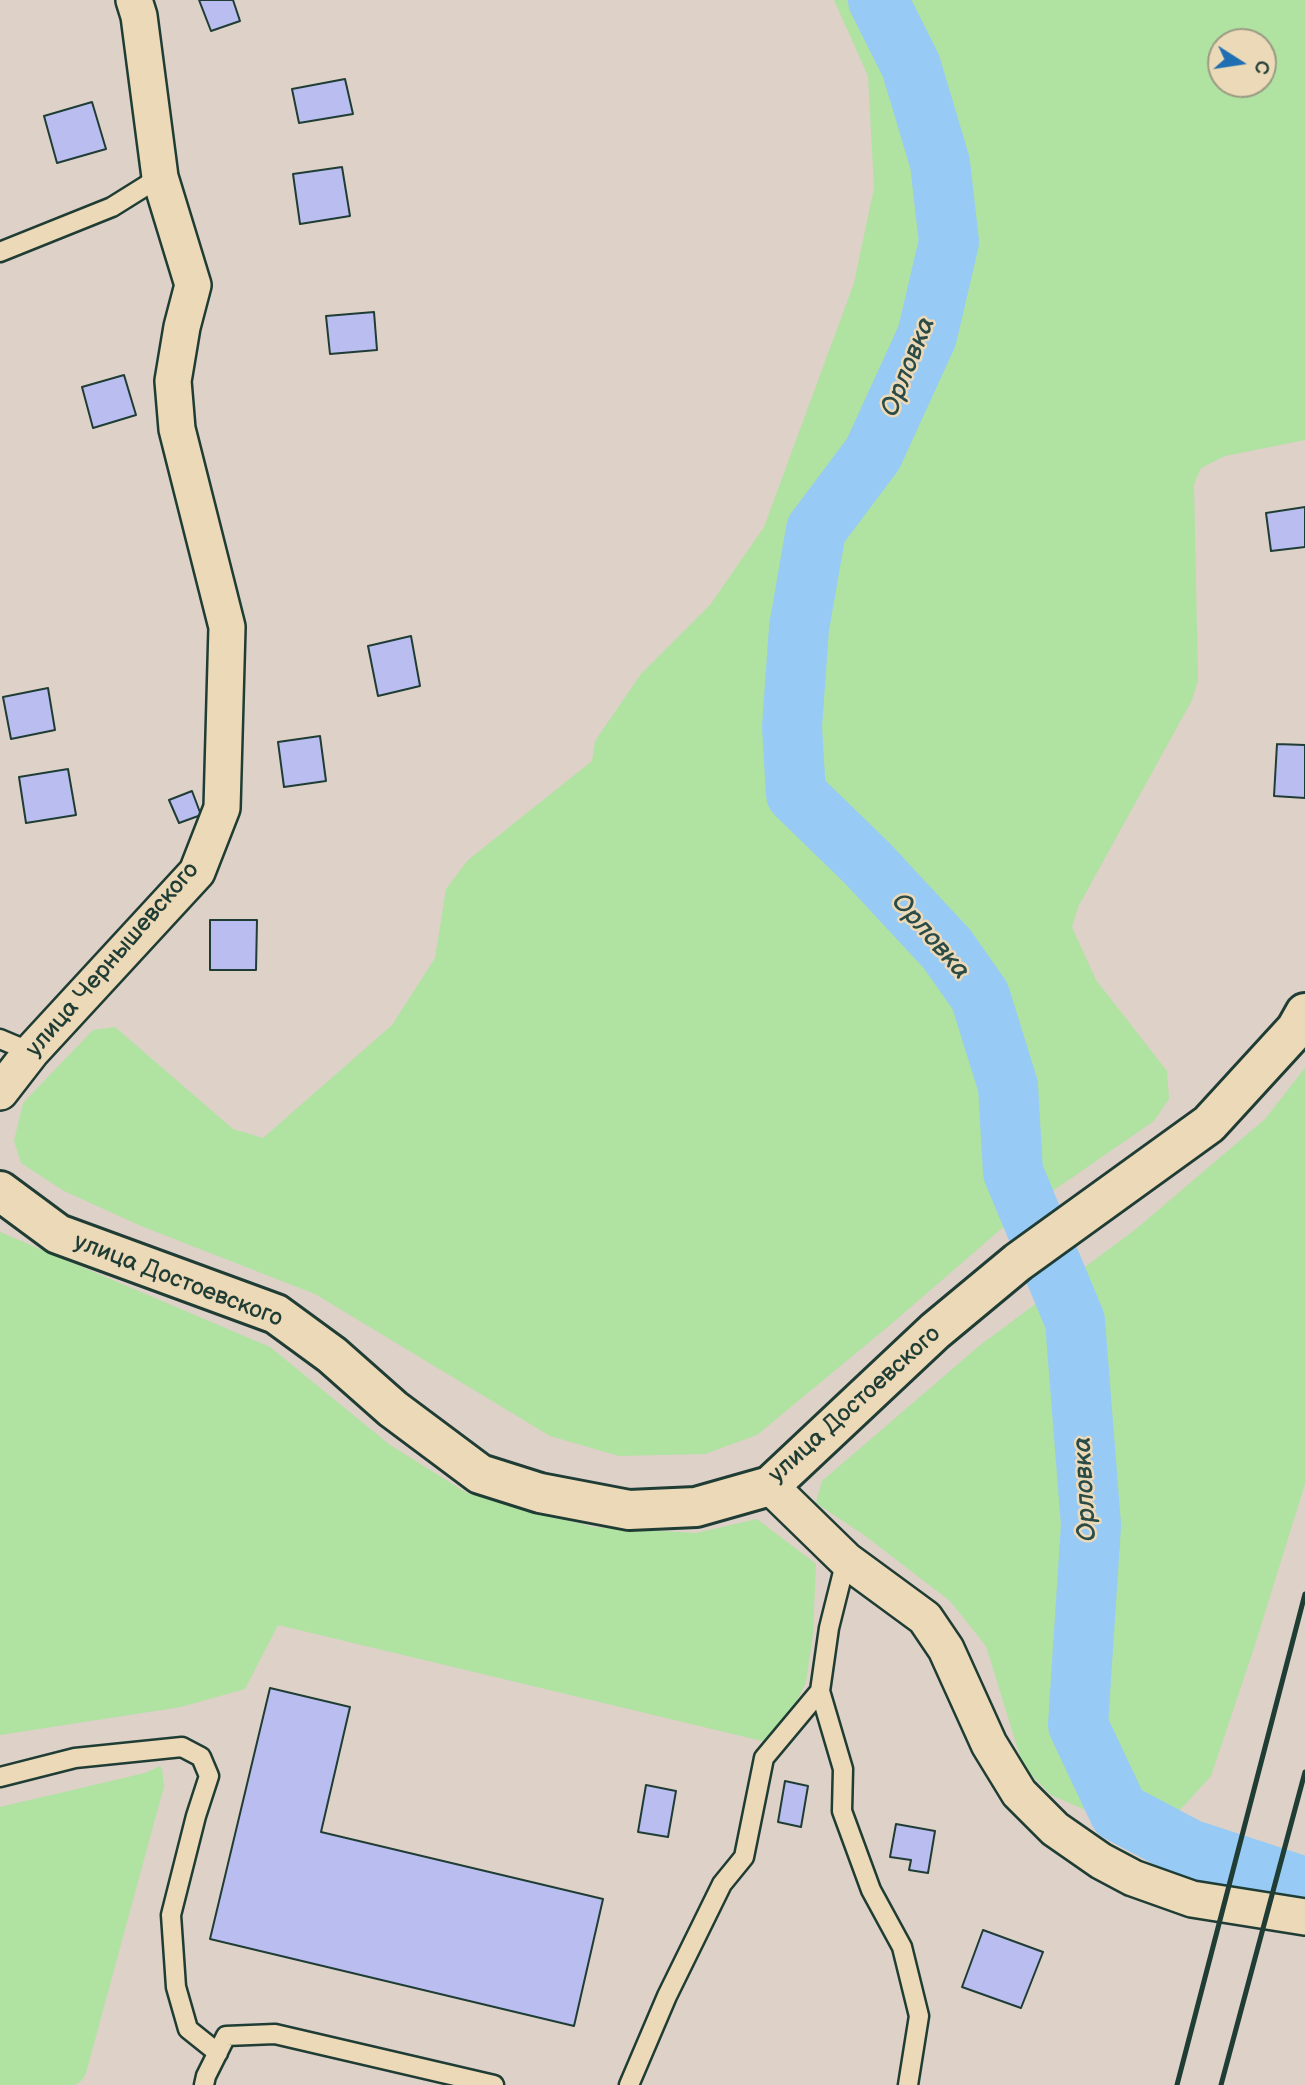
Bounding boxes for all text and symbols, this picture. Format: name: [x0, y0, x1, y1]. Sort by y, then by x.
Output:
north arrow: [1207, 28, 1277, 98]
text: С: [1248, 58, 1274, 76]
water label: Орловка: [875, 313, 943, 421]
street label: улица Чернышевского: [20, 857, 206, 1063]
water label: Орловка: [884, 887, 976, 987]
street label: улица Достоевского: [70, 1228, 286, 1334]
street label: улица Достоевского: [763, 1320, 947, 1490]
water label: Орловка: [1068, 1436, 1104, 1542]

